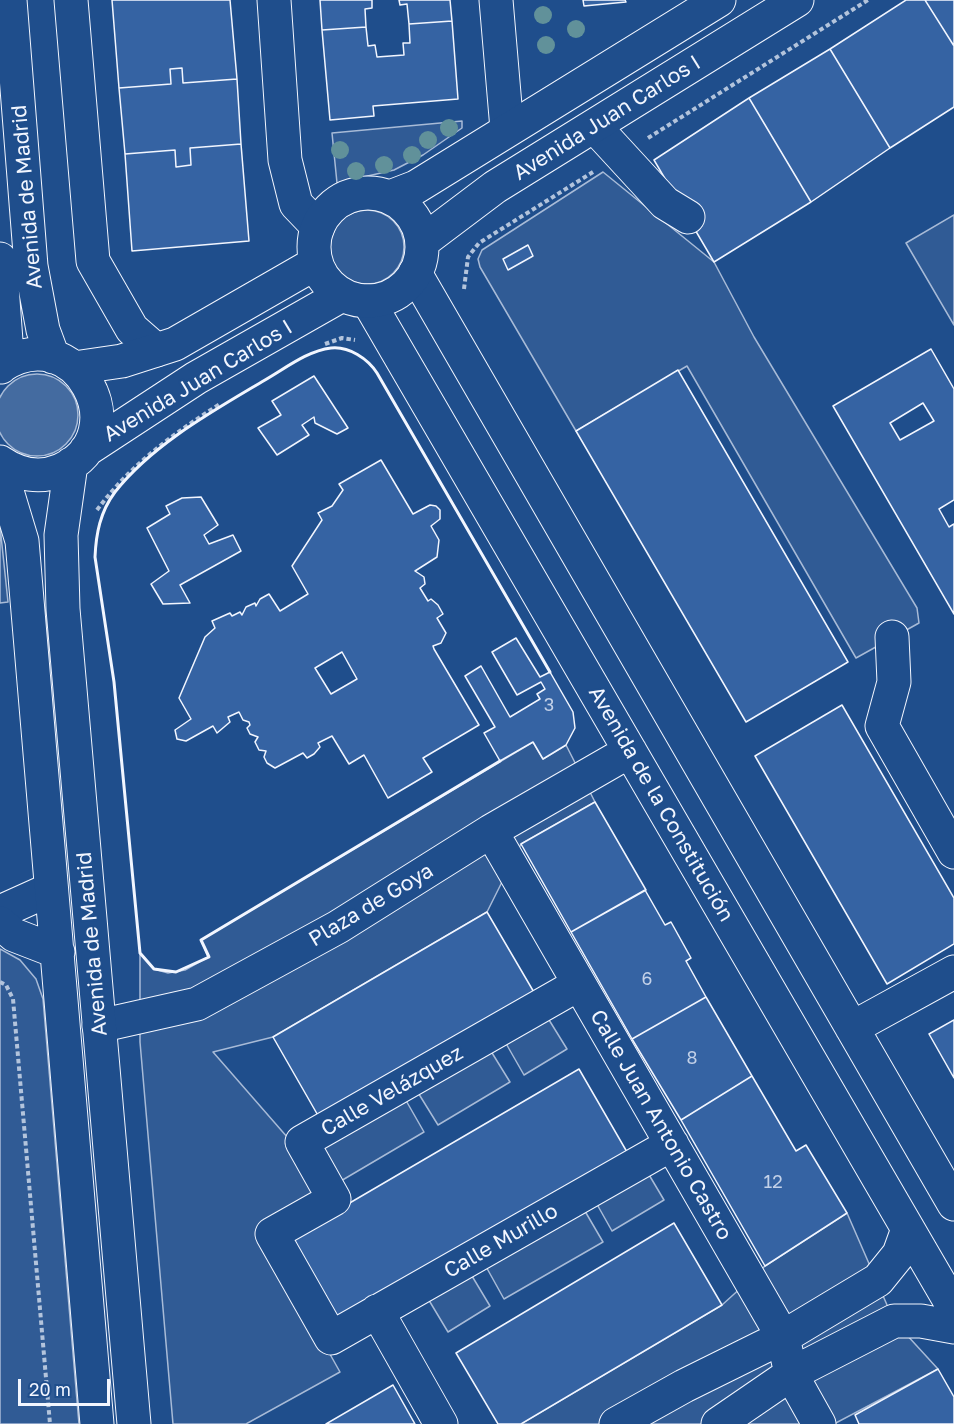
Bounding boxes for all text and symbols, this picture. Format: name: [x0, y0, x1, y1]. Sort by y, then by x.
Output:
street label: Avenida Juan Carlos I: [509, 50, 705, 186]
street label: Avenida de Madrid: [6, 104, 48, 290]
street label: Avenida Juan Carlos I: [99, 315, 297, 447]
street label: Avenida de la Constitución: [583, 682, 739, 926]
house number: 3: [544, 694, 554, 716]
street label: Avenida de Madrid: [71, 851, 113, 1037]
street label: Plaza de Goya: [304, 858, 438, 952]
house number: 6: [642, 968, 652, 990]
street label: Calle Juan Antonio Castro: [585, 1005, 737, 1245]
street label: Calle Velázquez: [317, 1040, 467, 1142]
house number: 8: [687, 1047, 697, 1069]
house number: 12: [763, 1171, 783, 1193]
street label: Calle Murillo: [440, 1198, 562, 1284]
scale bar: [21, 1367, 112, 1405]
text: 20 m: [29, 1378, 71, 1400]

